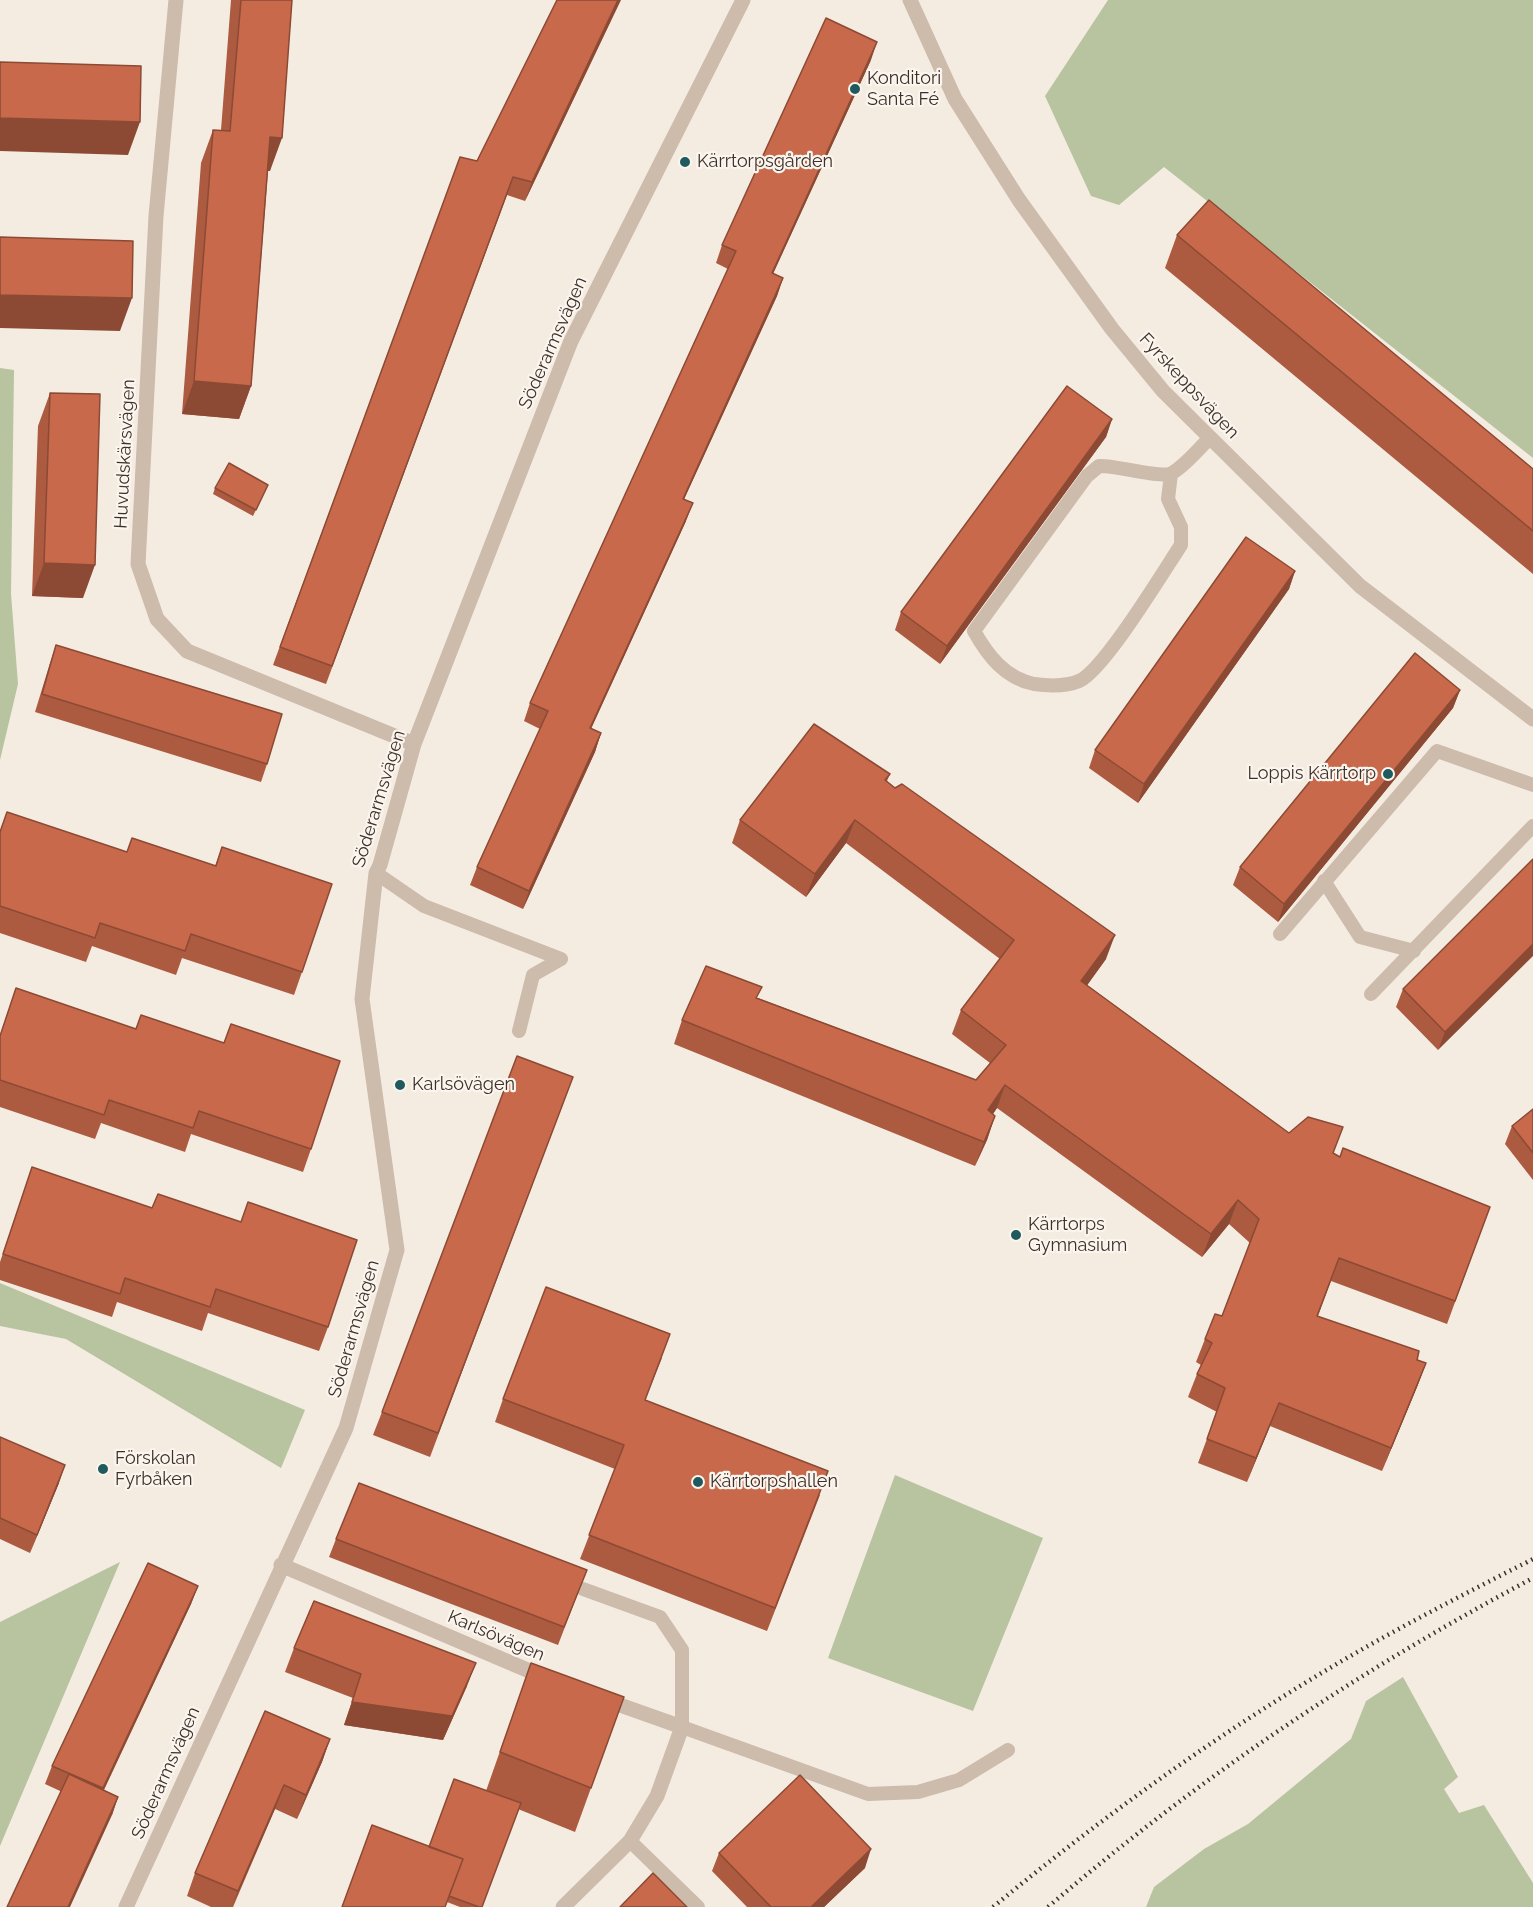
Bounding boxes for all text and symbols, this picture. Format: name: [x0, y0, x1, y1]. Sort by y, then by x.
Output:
place label: Konditori Santa Fé: [867, 68, 941, 110]
marker: Konditori Santa Fé: [848, 82, 862, 96]
place label: Kärrtorpsgården: [697, 151, 833, 173]
marker: Kärrtorpsgården: [678, 155, 692, 169]
street label: Söderarmsvägen: [514, 274, 592, 412]
street label: Fyrskeppsvägen: [1134, 329, 1244, 443]
street label: Huvudskärsvägen: [110, 379, 140, 529]
street label: Söderarmsvägen: [348, 728, 410, 870]
place label: Loppis Kärrtorp: [1248, 763, 1376, 785]
marker: Loppis Kärrtorp: [1381, 767, 1395, 781]
place label: Karlsövägen: [412, 1074, 515, 1096]
marker: Karlsövägen: [393, 1078, 407, 1092]
place label: Kärrtorps Gymnasium: [1028, 1214, 1127, 1256]
marker: Kärrtorps Gymnasium: [1009, 1228, 1023, 1242]
street label: Söderarmsvägen: [324, 1258, 384, 1400]
place label: Förskolan Fyrbåken: [115, 1448, 196, 1490]
marker: Förskolan Fyrbåken: [96, 1462, 110, 1476]
place label: Kärrtorpshallen: [710, 1471, 838, 1493]
marker: Kärrtorpshallen: [691, 1475, 705, 1489]
street label: Karlsövägen: [444, 1606, 548, 1666]
street label: Söderarmsvägen: [127, 1704, 205, 1842]

